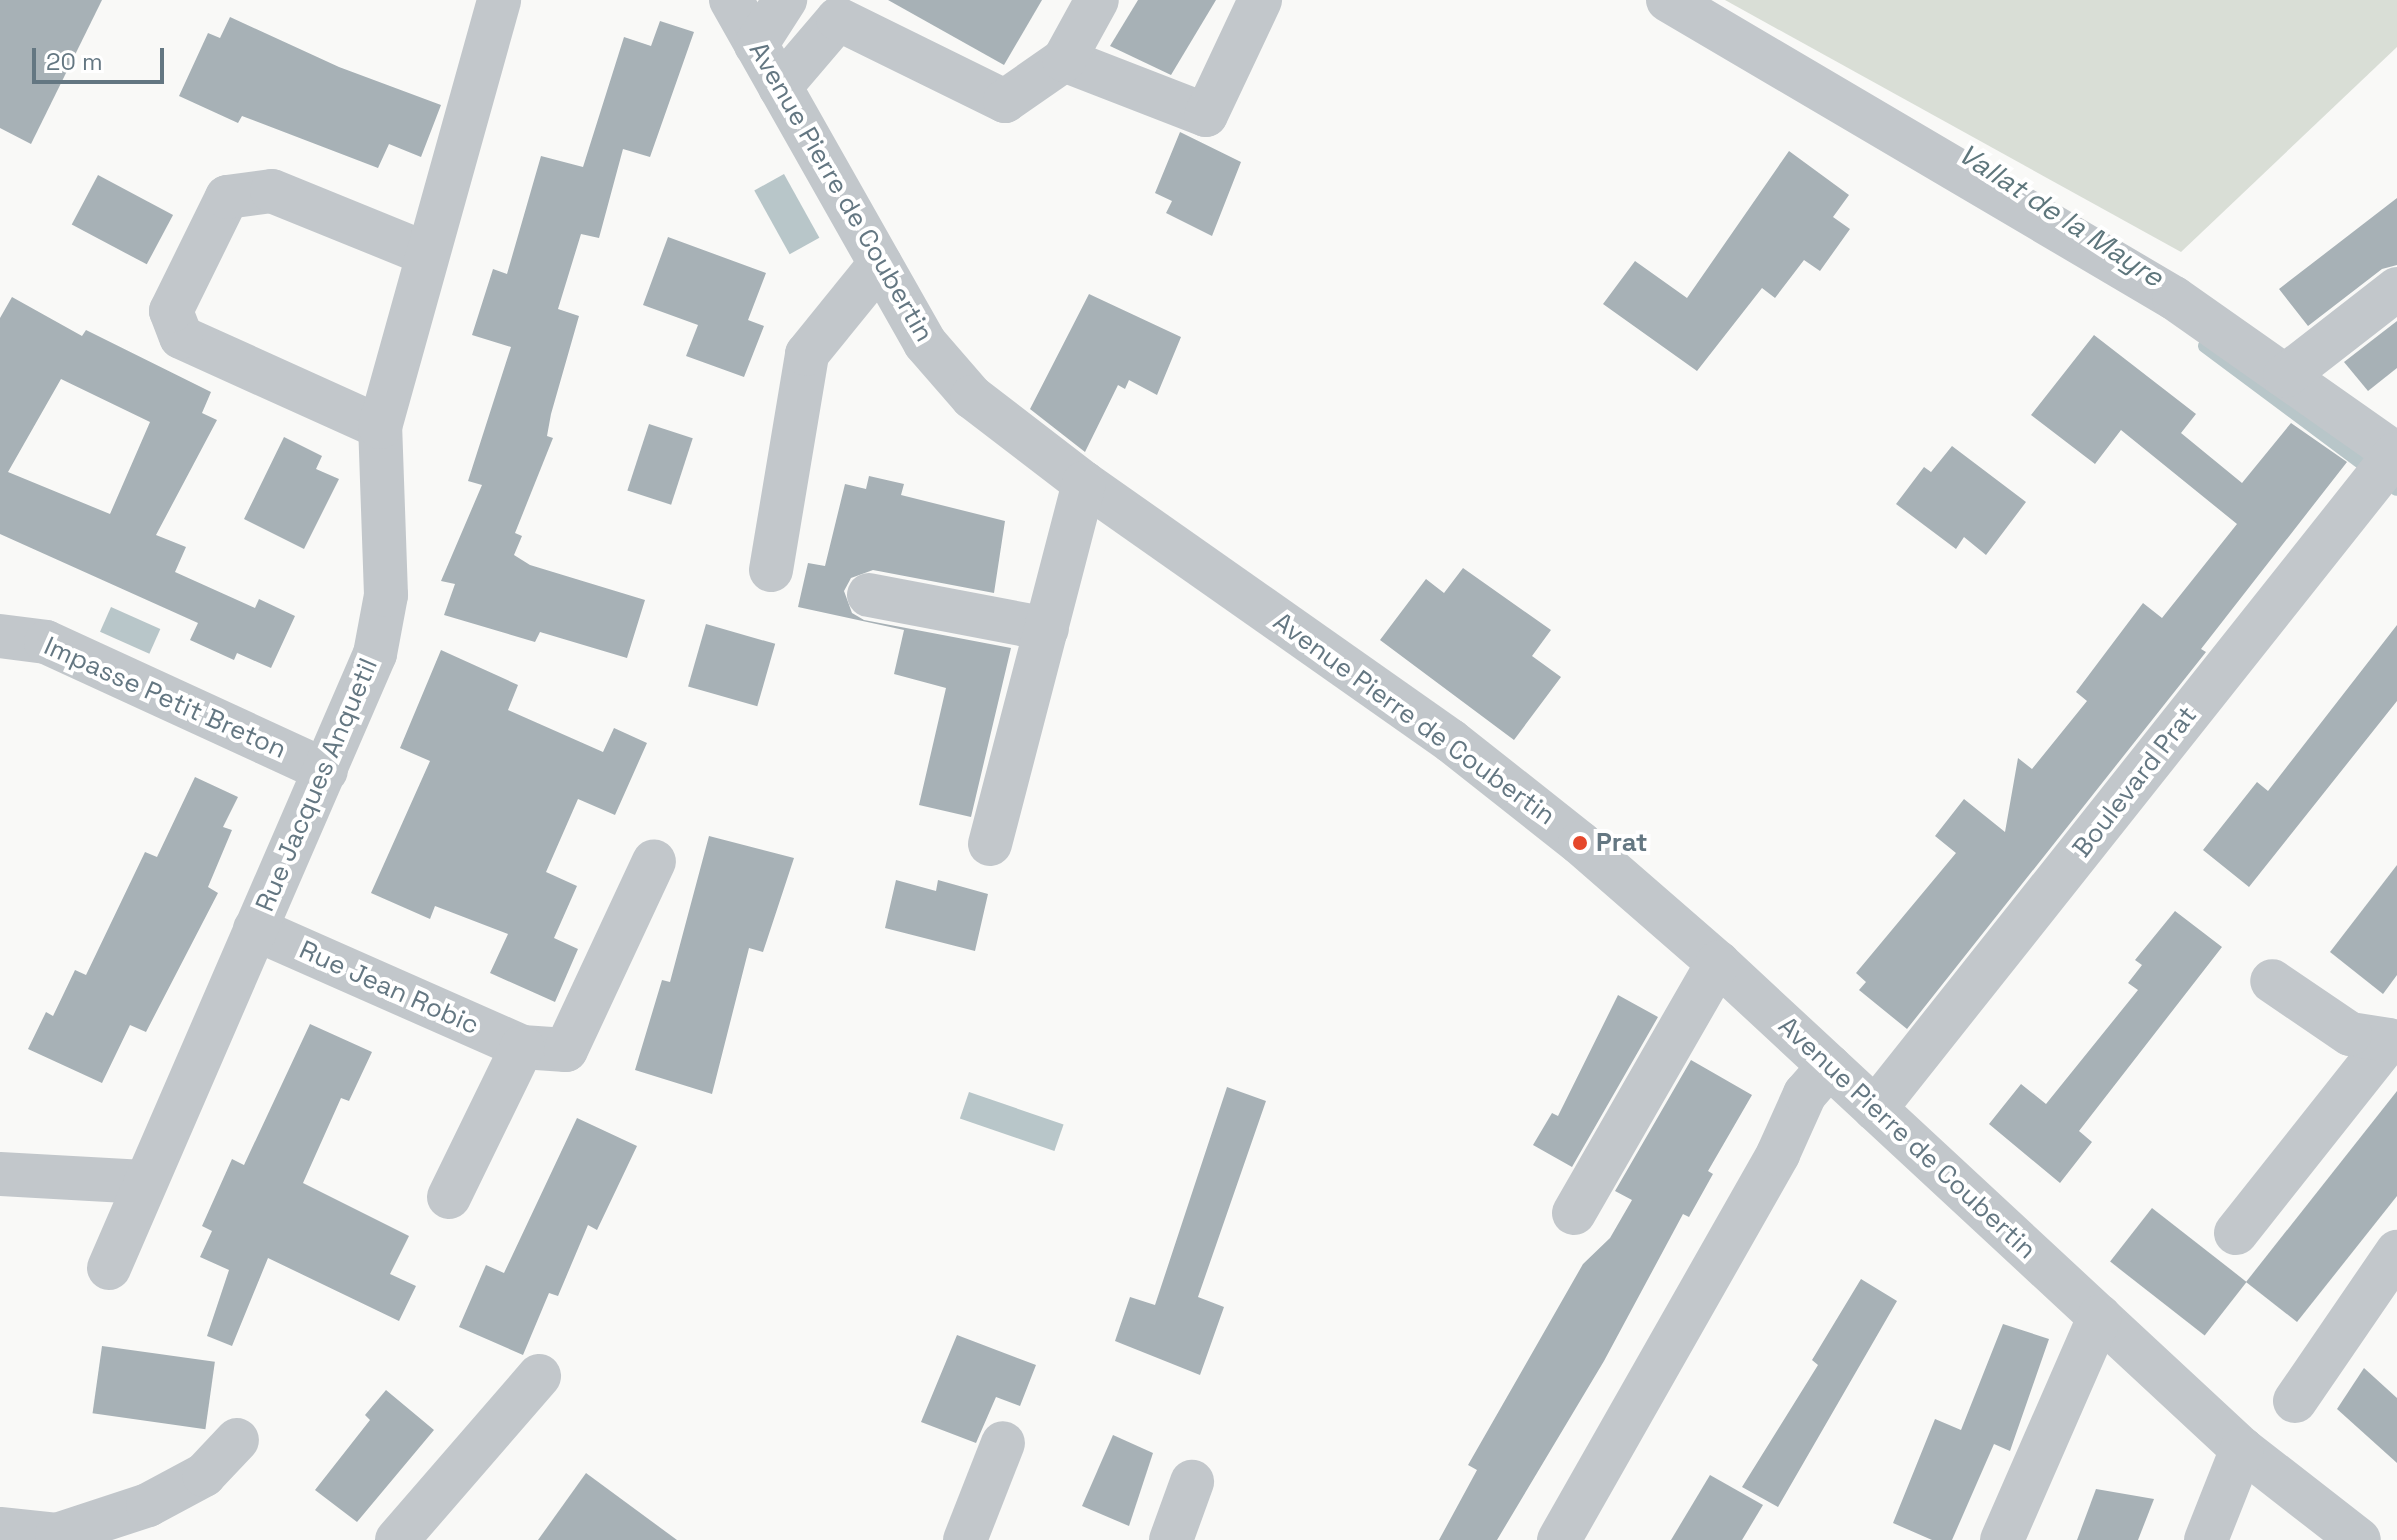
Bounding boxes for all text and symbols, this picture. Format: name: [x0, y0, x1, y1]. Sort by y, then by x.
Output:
scale bar: [36, 32, 168, 82]
street label: Avenue Pierre de Coubertin: [742, 37, 940, 347]
text: 20 m: [46, 46, 103, 77]
water label: Vallat de la Mayre: [1952, 136, 2170, 294]
street label: Avenue Pierre de Coubertin: [1267, 606, 1561, 832]
street label: Impasse Petit Breton: [39, 631, 291, 765]
street label: Rue Jacques Anquetil: [249, 654, 385, 916]
street label: Boulevard Prat: [2066, 700, 2204, 864]
place label: Prat: [1596, 827, 1648, 859]
marker: Prat: [1571, 834, 1589, 852]
street label: Rue Jean Robic: [294, 934, 484, 1042]
street label: Avenue Pierre de Coubertin: [1772, 1010, 2042, 1266]

